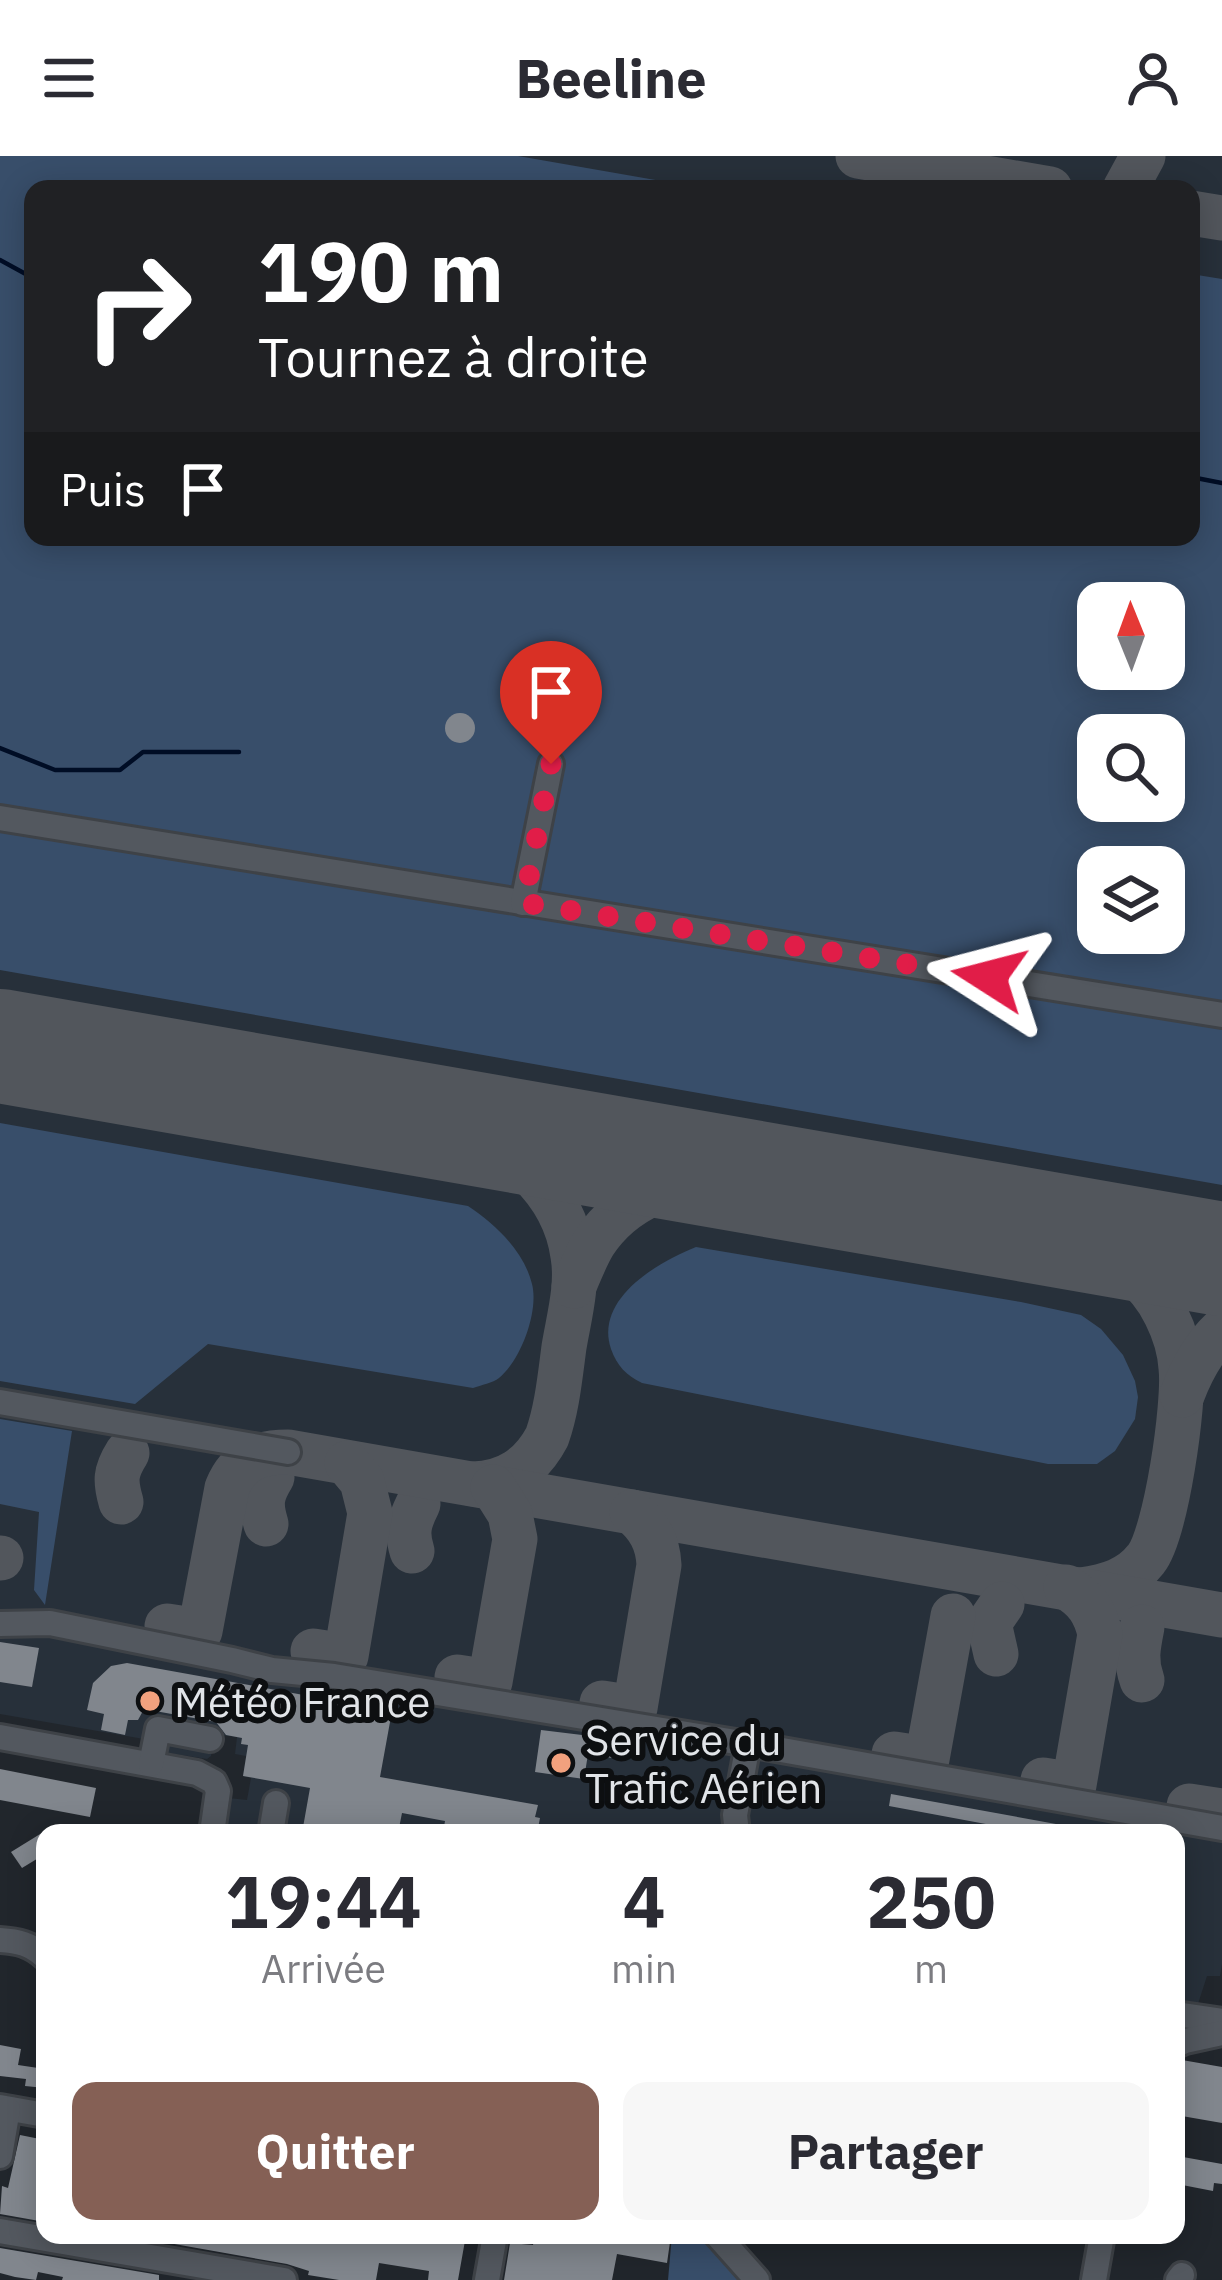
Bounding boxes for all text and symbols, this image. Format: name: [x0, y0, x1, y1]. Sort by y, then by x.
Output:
text: Beeline: [515, 43, 707, 113]
icon: menu: [36, 45, 102, 111]
icon: person: [1120, 45, 1186, 111]
text: 190 m: [258, 216, 504, 325]
icon: right: [60, 228, 216, 384]
text: Tournez à droite: [258, 322, 649, 392]
icon: arrive: [170, 456, 236, 522]
text: Puis: [60, 460, 146, 518]
north arrow: [1077, 582, 1185, 690]
map controls: [1077, 582, 1185, 954]
pin: [500, 641, 602, 764]
icon: arrive: [518, 659, 584, 725]
button: search: [1077, 714, 1185, 822]
button: layers: [1077, 846, 1185, 954]
position arrow: [926, 914, 1052, 1040]
place label: Météo France: [174, 1674, 430, 1729]
marker: Météo France: [137, 1688, 163, 1714]
place label: Service du Trafic Aérien: [585, 1712, 822, 1815]
marker: Service du Trafic Aérien: [548, 1750, 574, 1776]
text: 19:44: [225, 1854, 422, 1948]
text: 4: [622, 1854, 666, 1948]
text: 250: [866, 1854, 996, 1948]
text: Arrivée: [261, 1943, 386, 1994]
text: min: [611, 1943, 677, 1994]
text: m: [914, 1943, 948, 1994]
button: Quitter: [72, 2082, 599, 2220]
button: Partager: [623, 2082, 1149, 2220]

